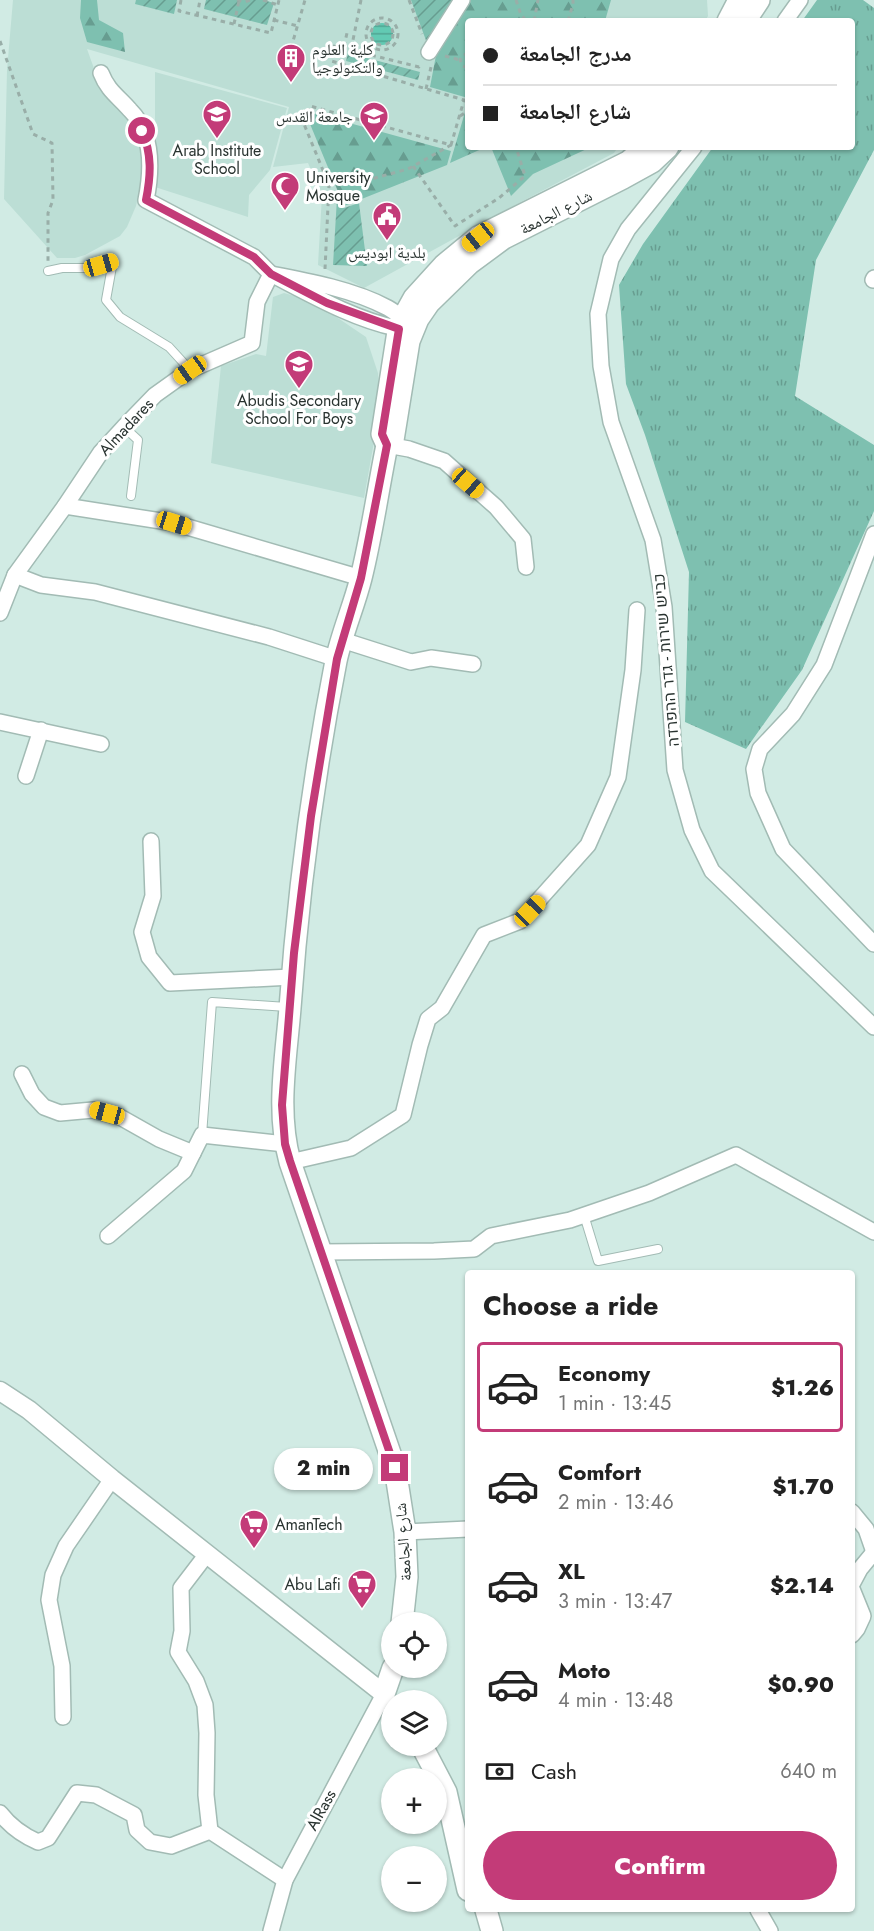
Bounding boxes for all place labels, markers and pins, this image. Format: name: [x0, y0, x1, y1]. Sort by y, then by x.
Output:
place label: كلية العلوم والتكنولوجيا: [312, 38, 383, 79]
building icon: كلية العلوم والتكنولوجيا: [275, 42, 307, 84]
school or university icon: Arab Institute School: [201, 98, 233, 140]
school or university icon: جامعة القدس: [358, 100, 390, 142]
place label: جامعة القدس: [276, 105, 353, 128]
place label: Arab Institute School: [173, 139, 261, 180]
place label: University Mosque: [306, 166, 372, 207]
mosque icon: University Mosque: [269, 170, 301, 212]
public building icon: بلدية ابوديس: [371, 200, 403, 242]
place label: بلدية ابوديس: [348, 241, 426, 264]
school or university icon: Abudis Secondary School For Boys: [283, 348, 315, 390]
place label: Abudis Secondary School For Boys: [237, 389, 362, 430]
supermarket icon: AmanTech: [238, 1508, 270, 1550]
place label: AmanTech: [275, 1513, 343, 1536]
supermarket icon: Abu Lafi: [346, 1568, 378, 1610]
place label: Abu Lafi: [284, 1573, 341, 1596]

